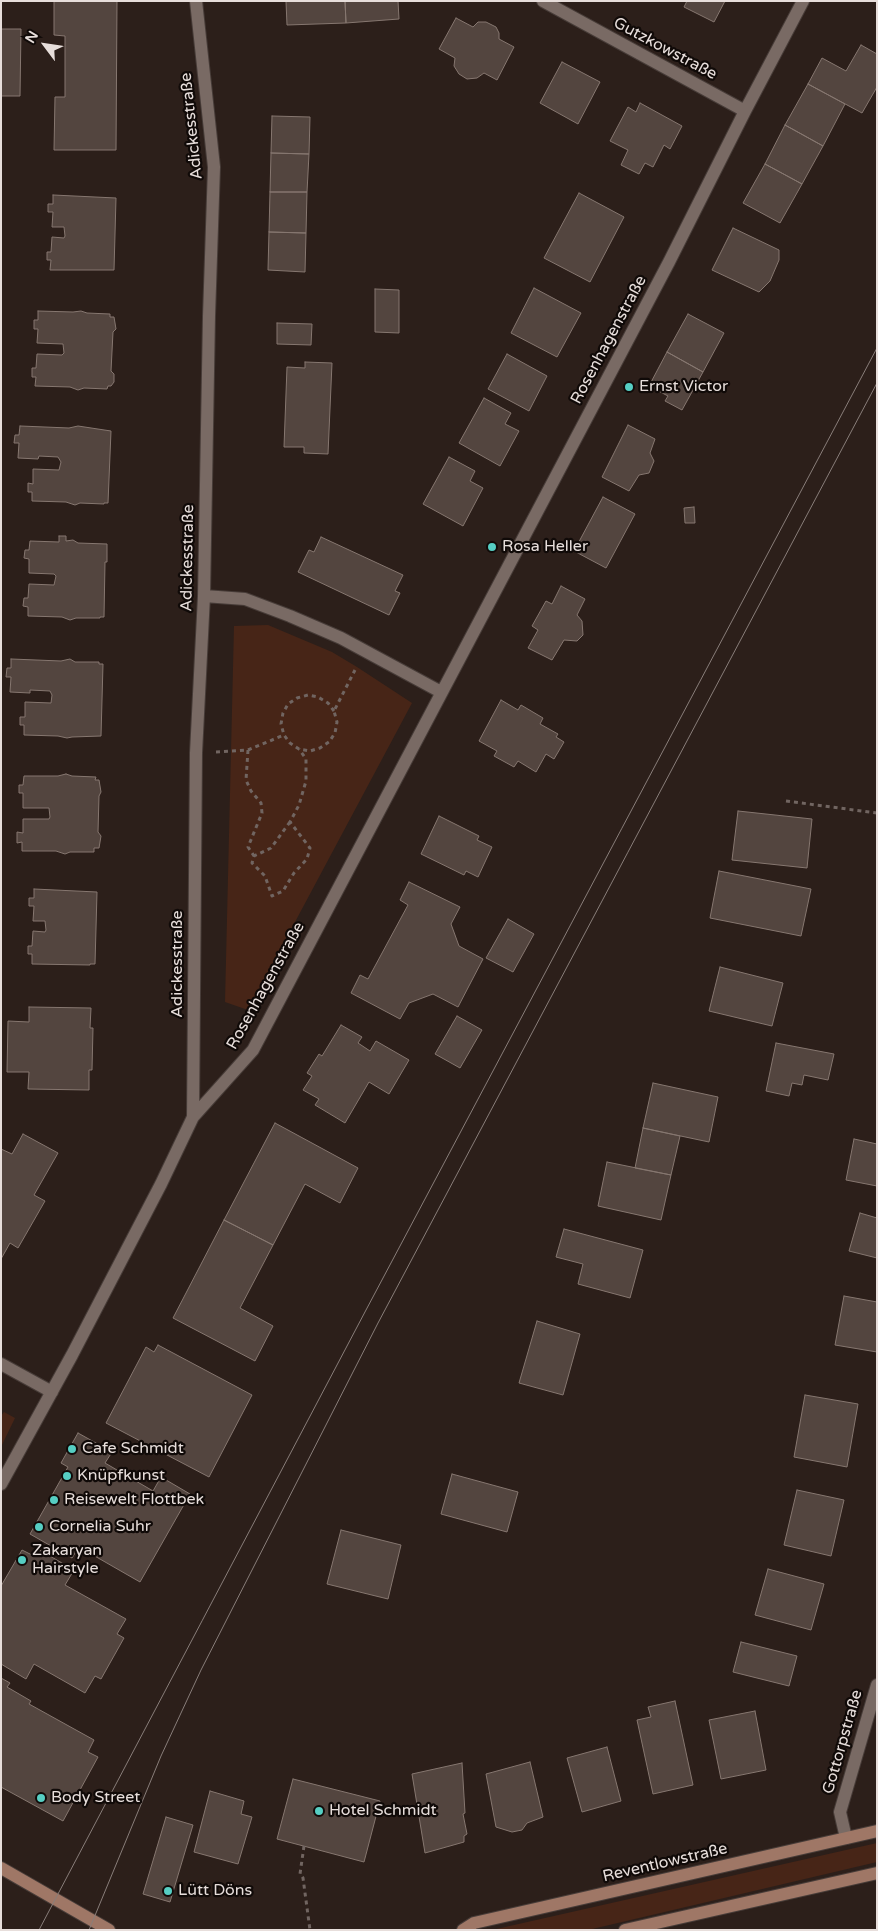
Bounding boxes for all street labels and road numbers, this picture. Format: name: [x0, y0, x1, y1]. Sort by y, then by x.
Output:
street label: Gutzkowstraße: [610, 14, 720, 84]
street label: Adickesstraße: [177, 72, 207, 180]
street label: Rosenhagenstraße: [567, 272, 651, 408]
street label: Adickesstraße: [177, 504, 199, 612]
street label: Adickesstraße: [168, 910, 188, 1018]
street label: Rosenhagenstraße: [223, 919, 309, 1053]
street label: Gottorpstraße: [819, 1688, 867, 1796]
street label: Reventlowstraße: [601, 1839, 729, 1887]

